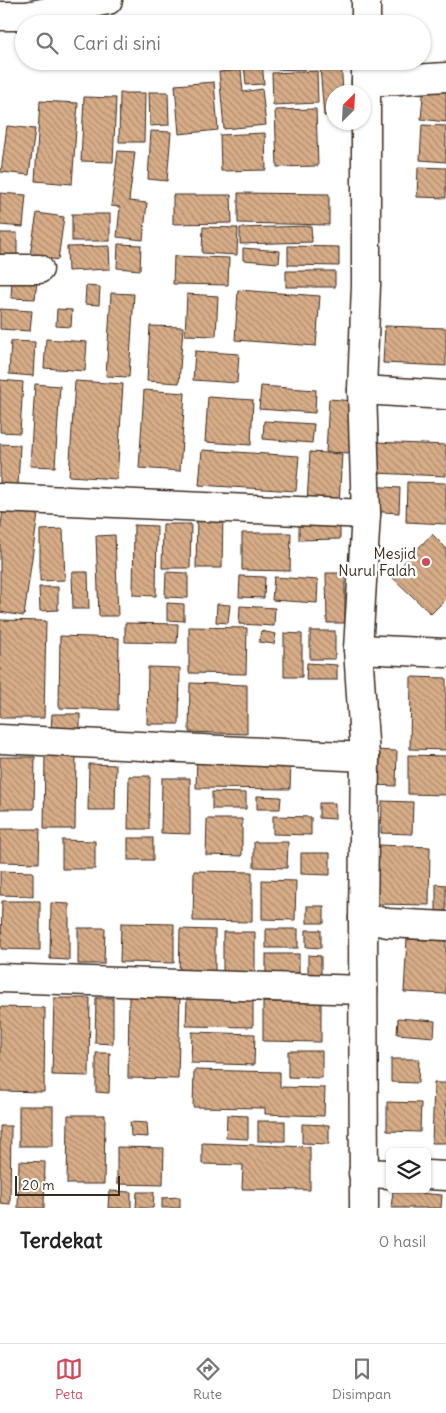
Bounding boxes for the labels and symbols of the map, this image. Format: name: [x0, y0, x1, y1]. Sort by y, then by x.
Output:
north arrow: [326, 85, 371, 130]
place label: Mesjid Nurul Falah: [338, 544, 416, 580]
marker: Mesjid Nurul Falah: [420, 556, 432, 568]
scale bar: [15, 1173, 120, 1196]

